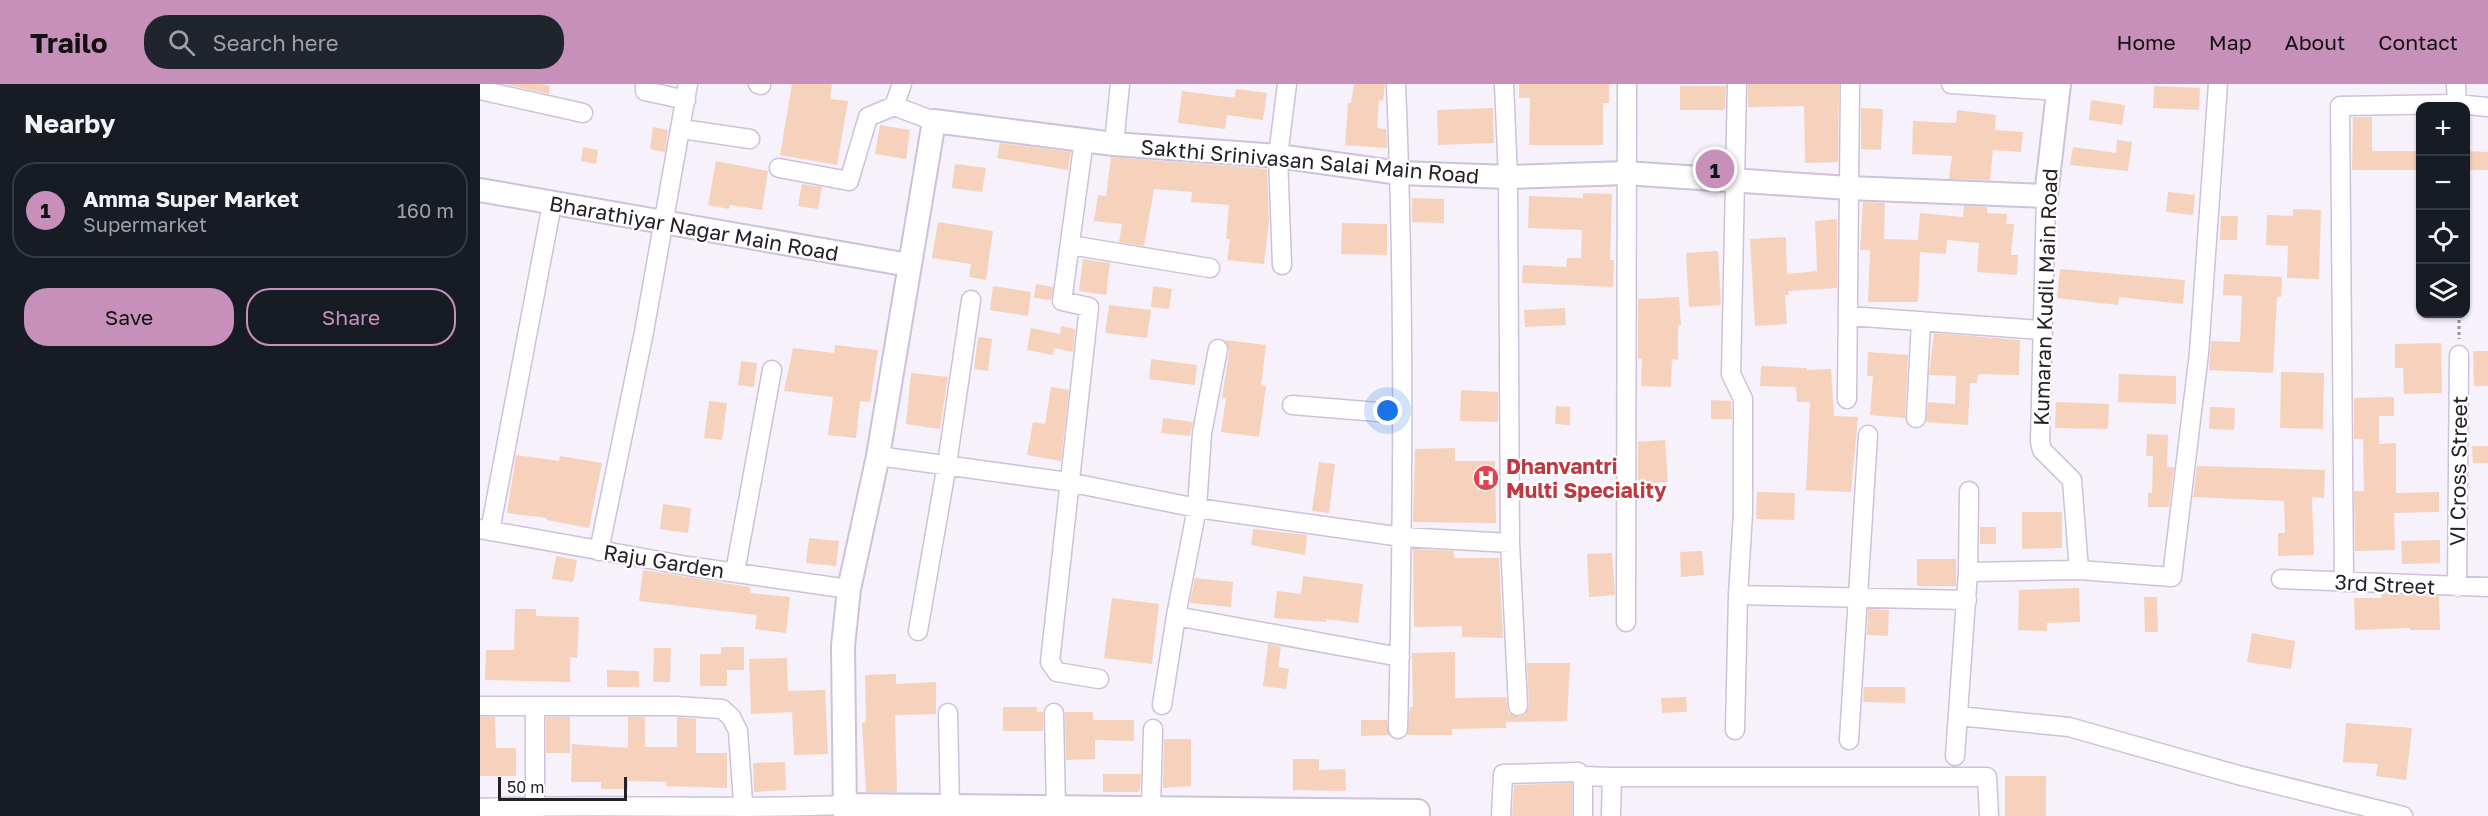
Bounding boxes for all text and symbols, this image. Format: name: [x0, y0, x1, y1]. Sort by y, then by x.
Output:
search box: [144, 15, 564, 69]
text: Trailo: [30, 26, 108, 59]
icon: search: [165, 26, 198, 59]
text: Search here: [213, 29, 339, 56]
text: Home: [2116, 29, 2176, 55]
text: Map: [2209, 29, 2252, 55]
text: About: [2285, 29, 2345, 55]
text: Contact: [2378, 29, 2458, 55]
map controls: [2416, 102, 2470, 318]
button: +: [2416, 102, 2470, 156]
text: Nearby: [24, 108, 115, 139]
street label: Sakthi Srinivasan Salai Main Road: [1140, 133, 1480, 189]
pin: 1: [1696, 146, 1734, 191]
button: −: [2416, 156, 2470, 210]
street label: Kumaran Kudil Main Road: [2028, 168, 2062, 426]
text: Amma Super Market: [83, 185, 299, 212]
street label: Bharathiyar Nagar Main Road: [547, 190, 841, 266]
text: 1: [40, 198, 51, 222]
text: 160 m: [397, 198, 454, 222]
button: locate: [2416, 210, 2470, 264]
text: Supermarket: [83, 212, 207, 236]
button: layers: [2416, 264, 2470, 318]
button: Save: [24, 288, 234, 346]
button: Share: [246, 288, 456, 346]
your location: [1373, 396, 1402, 425]
street label: VI Cross Street: [2444, 396, 2472, 546]
place label: Dhanvantri Multi Speciality: [1506, 453, 1667, 503]
hospital icon: Dhanvantri Multi Speciality: [1471, 463, 1501, 493]
street label: Raju Garden: [602, 539, 726, 583]
street label: 3rd Street: [2334, 568, 2436, 600]
scale bar: [498, 774, 627, 802]
text: 50 m: [507, 777, 544, 797]

